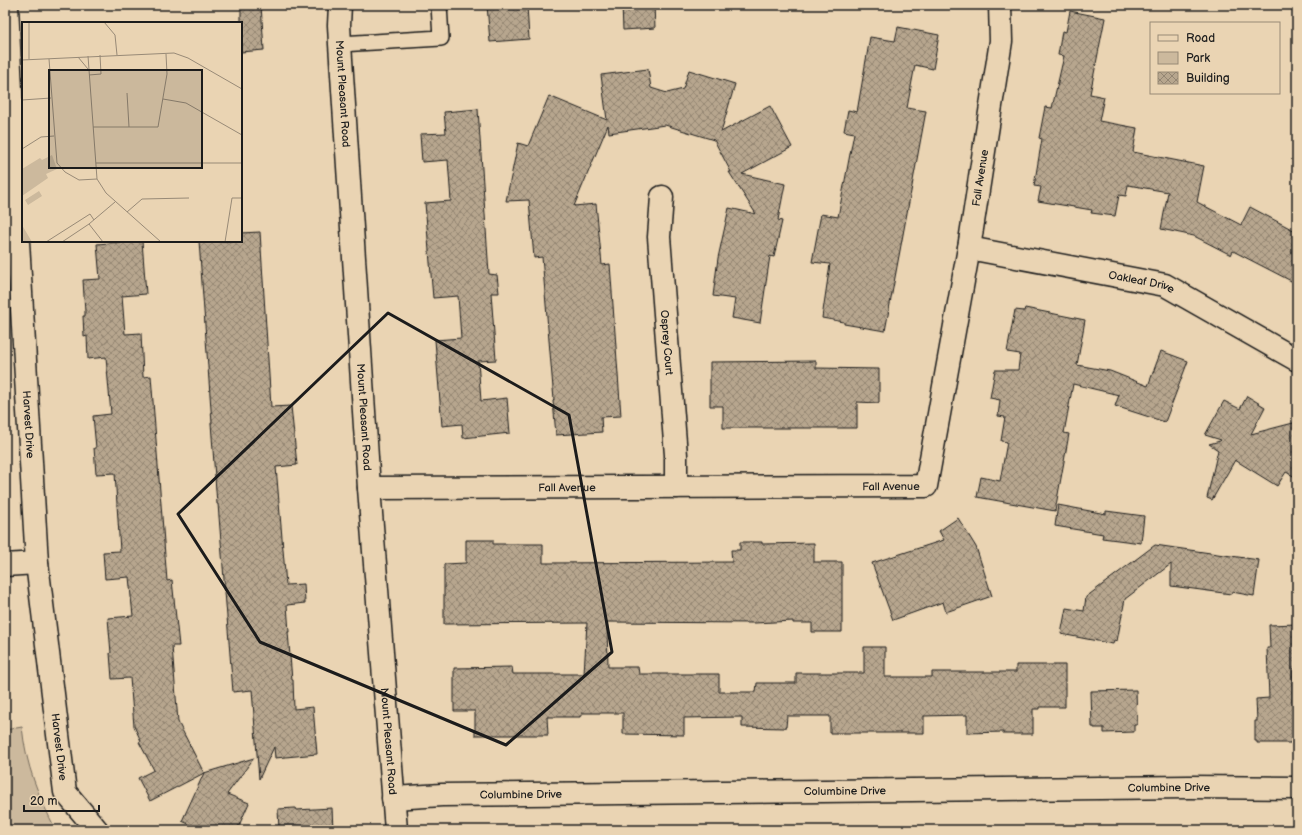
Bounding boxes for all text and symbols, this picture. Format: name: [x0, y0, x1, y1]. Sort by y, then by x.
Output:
inset map: [22, 22, 242, 242]
legend: [1150, 22, 1280, 94]
text: Road: [1186, 31, 1215, 46]
street label: Mount Pleasant Road: [333, 40, 353, 148]
text: Park: [1186, 51, 1210, 66]
text: Building: [1186, 71, 1230, 86]
street label: Fall Avenue: [970, 148, 991, 207]
street label: Oakleaf Drive: [1108, 269, 1177, 296]
street label: Osprey Court: [658, 310, 676, 376]
street label: Mount Pleasant Road: [354, 363, 374, 471]
street label: Harvest Drive: [20, 390, 37, 459]
street label: Fall Avenue: [862, 480, 920, 493]
street label: Fall Avenue: [538, 481, 596, 494]
street label: Mount Pleasant Road: [378, 687, 399, 795]
street label: Harvest Drive: [48, 712, 70, 782]
street label: Columbine Drive: [1128, 781, 1211, 795]
street label: Columbine Drive: [804, 784, 887, 798]
scale bar: [24, 787, 99, 813]
street label: Columbine Drive: [480, 788, 563, 802]
text: 20 m: [30, 794, 57, 809]

